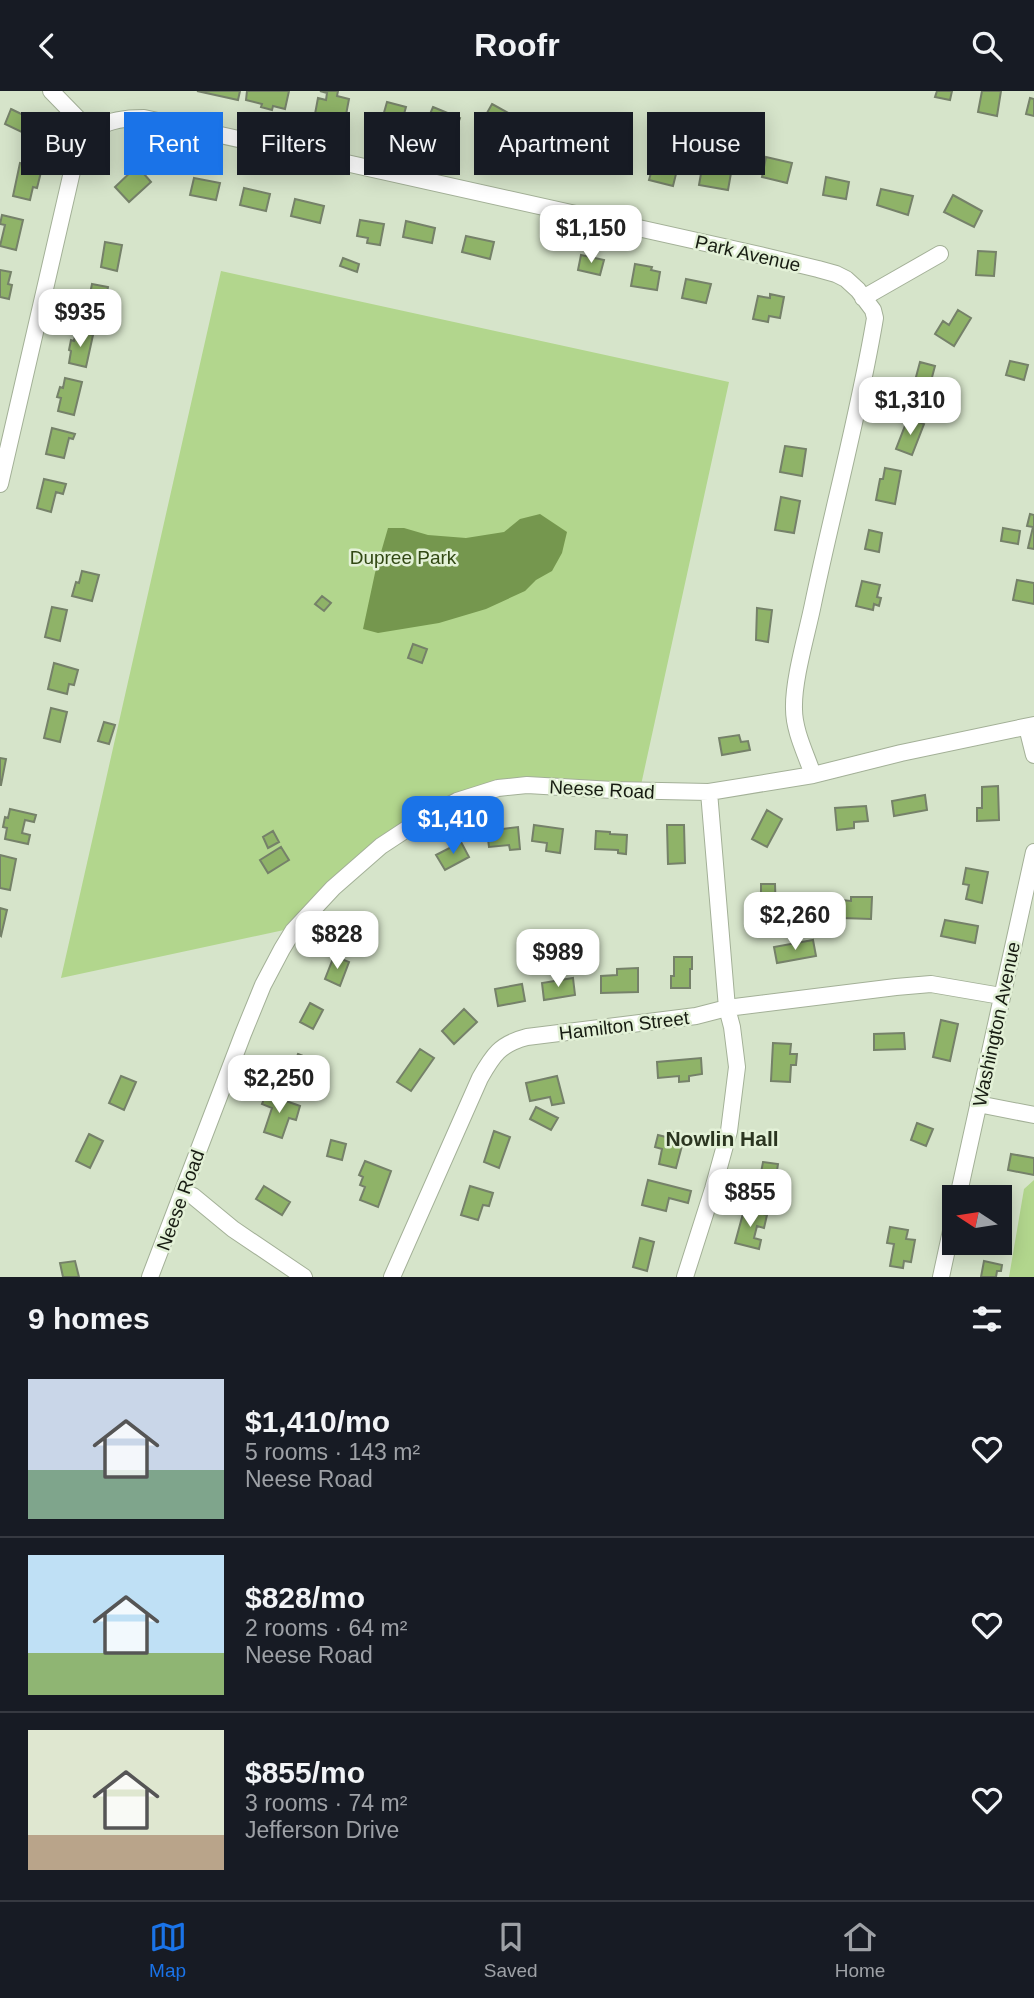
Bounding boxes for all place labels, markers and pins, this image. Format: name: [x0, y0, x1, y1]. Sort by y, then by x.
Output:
pin: $1,150: [534, 205, 648, 265]
pin: $935: [39, 289, 121, 349]
pin: $1,310: [853, 377, 967, 437]
pin: $1,410: [396, 797, 510, 856]
pin: $2,260: [738, 893, 852, 952]
pin: $828: [296, 911, 378, 971]
pin: $989: [517, 929, 599, 989]
pin: $2,250: [222, 1055, 336, 1115]
pin: $855: [709, 1169, 791, 1229]

